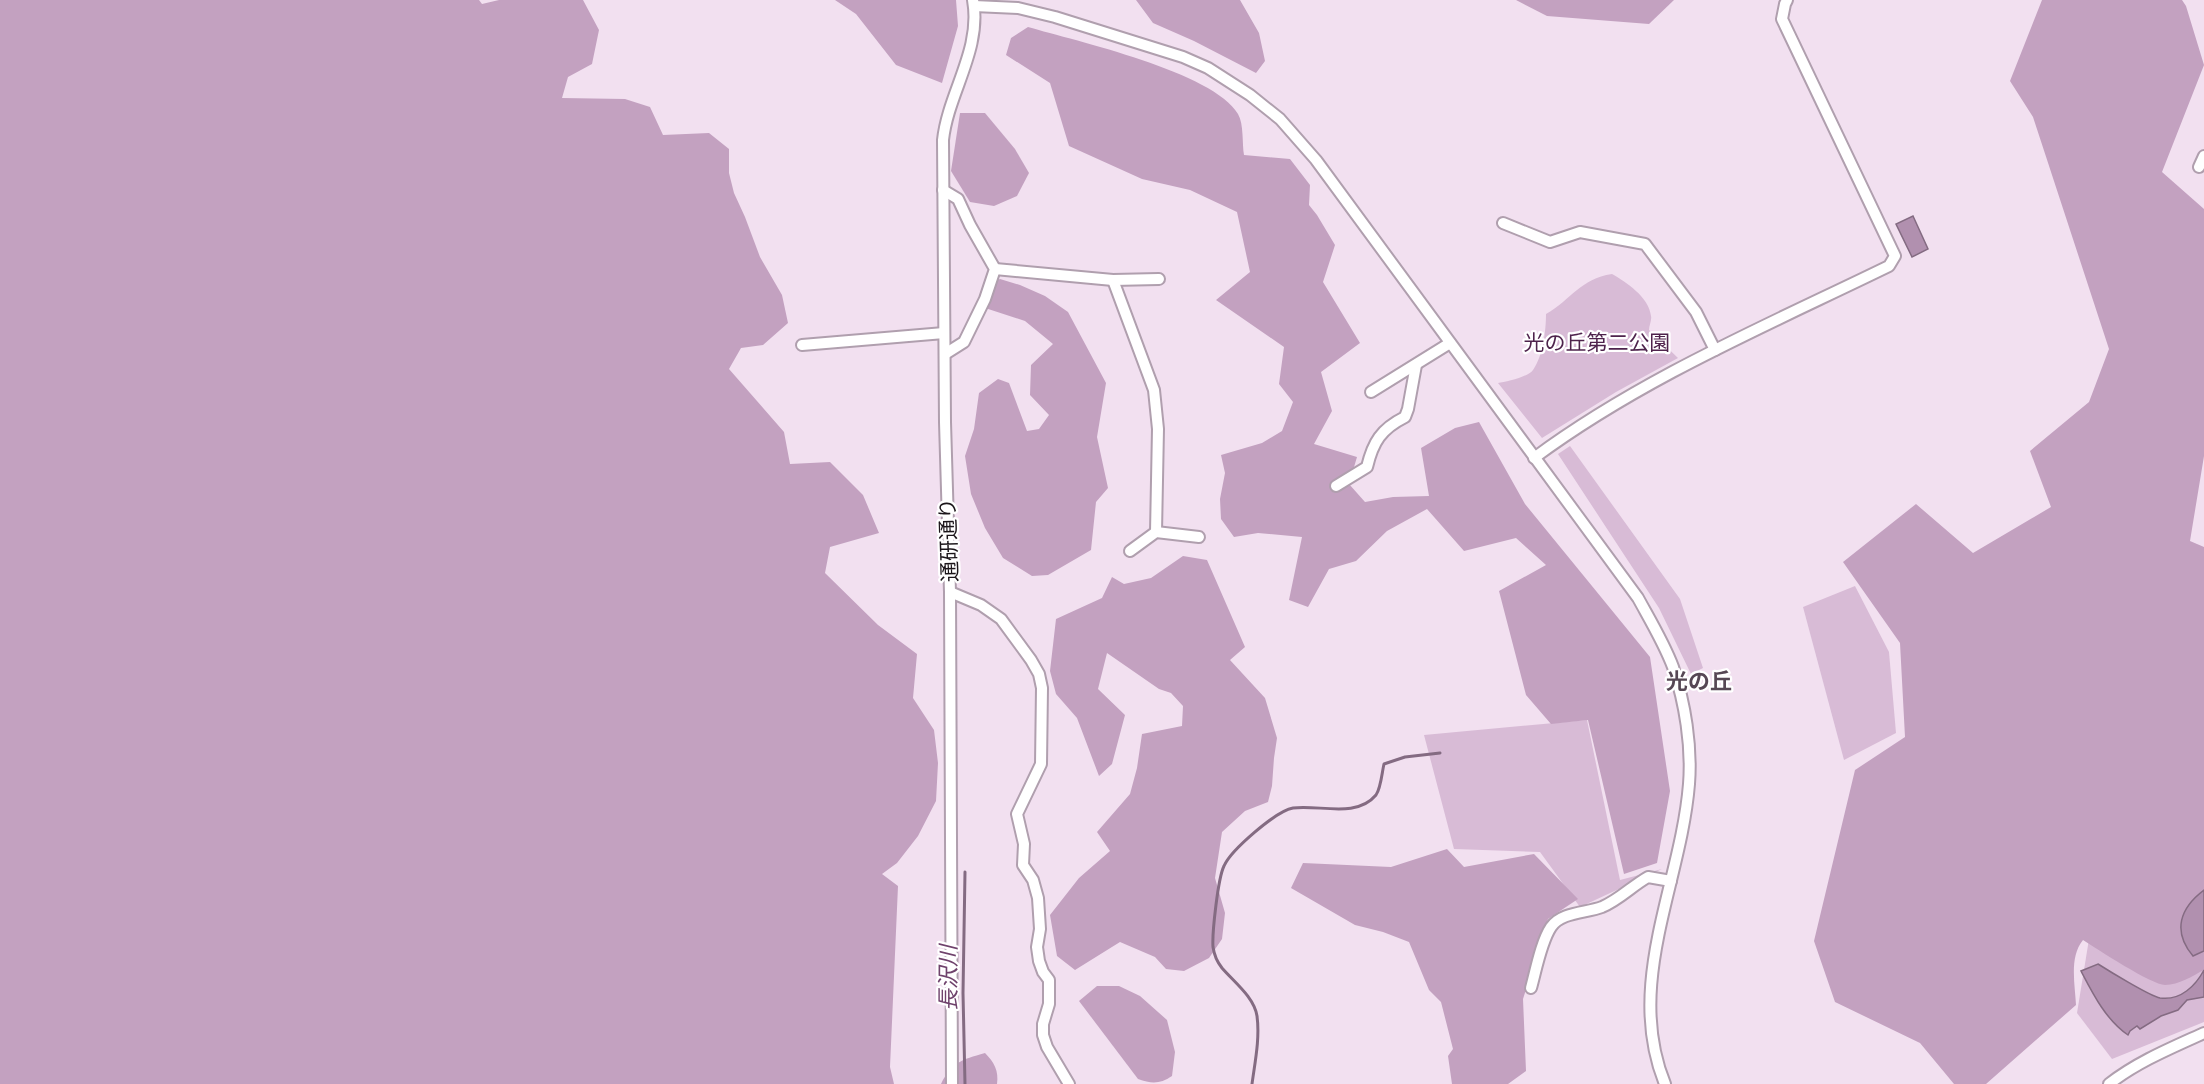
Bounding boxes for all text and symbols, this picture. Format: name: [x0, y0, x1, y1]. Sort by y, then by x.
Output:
park label: 光の丘第二公園: [1524, 328, 1671, 358]
street label: 通研通り: [933, 498, 965, 582]
district label: 光の丘: [1666, 666, 1732, 698]
water label: 長沢川: [933, 943, 965, 1011]

